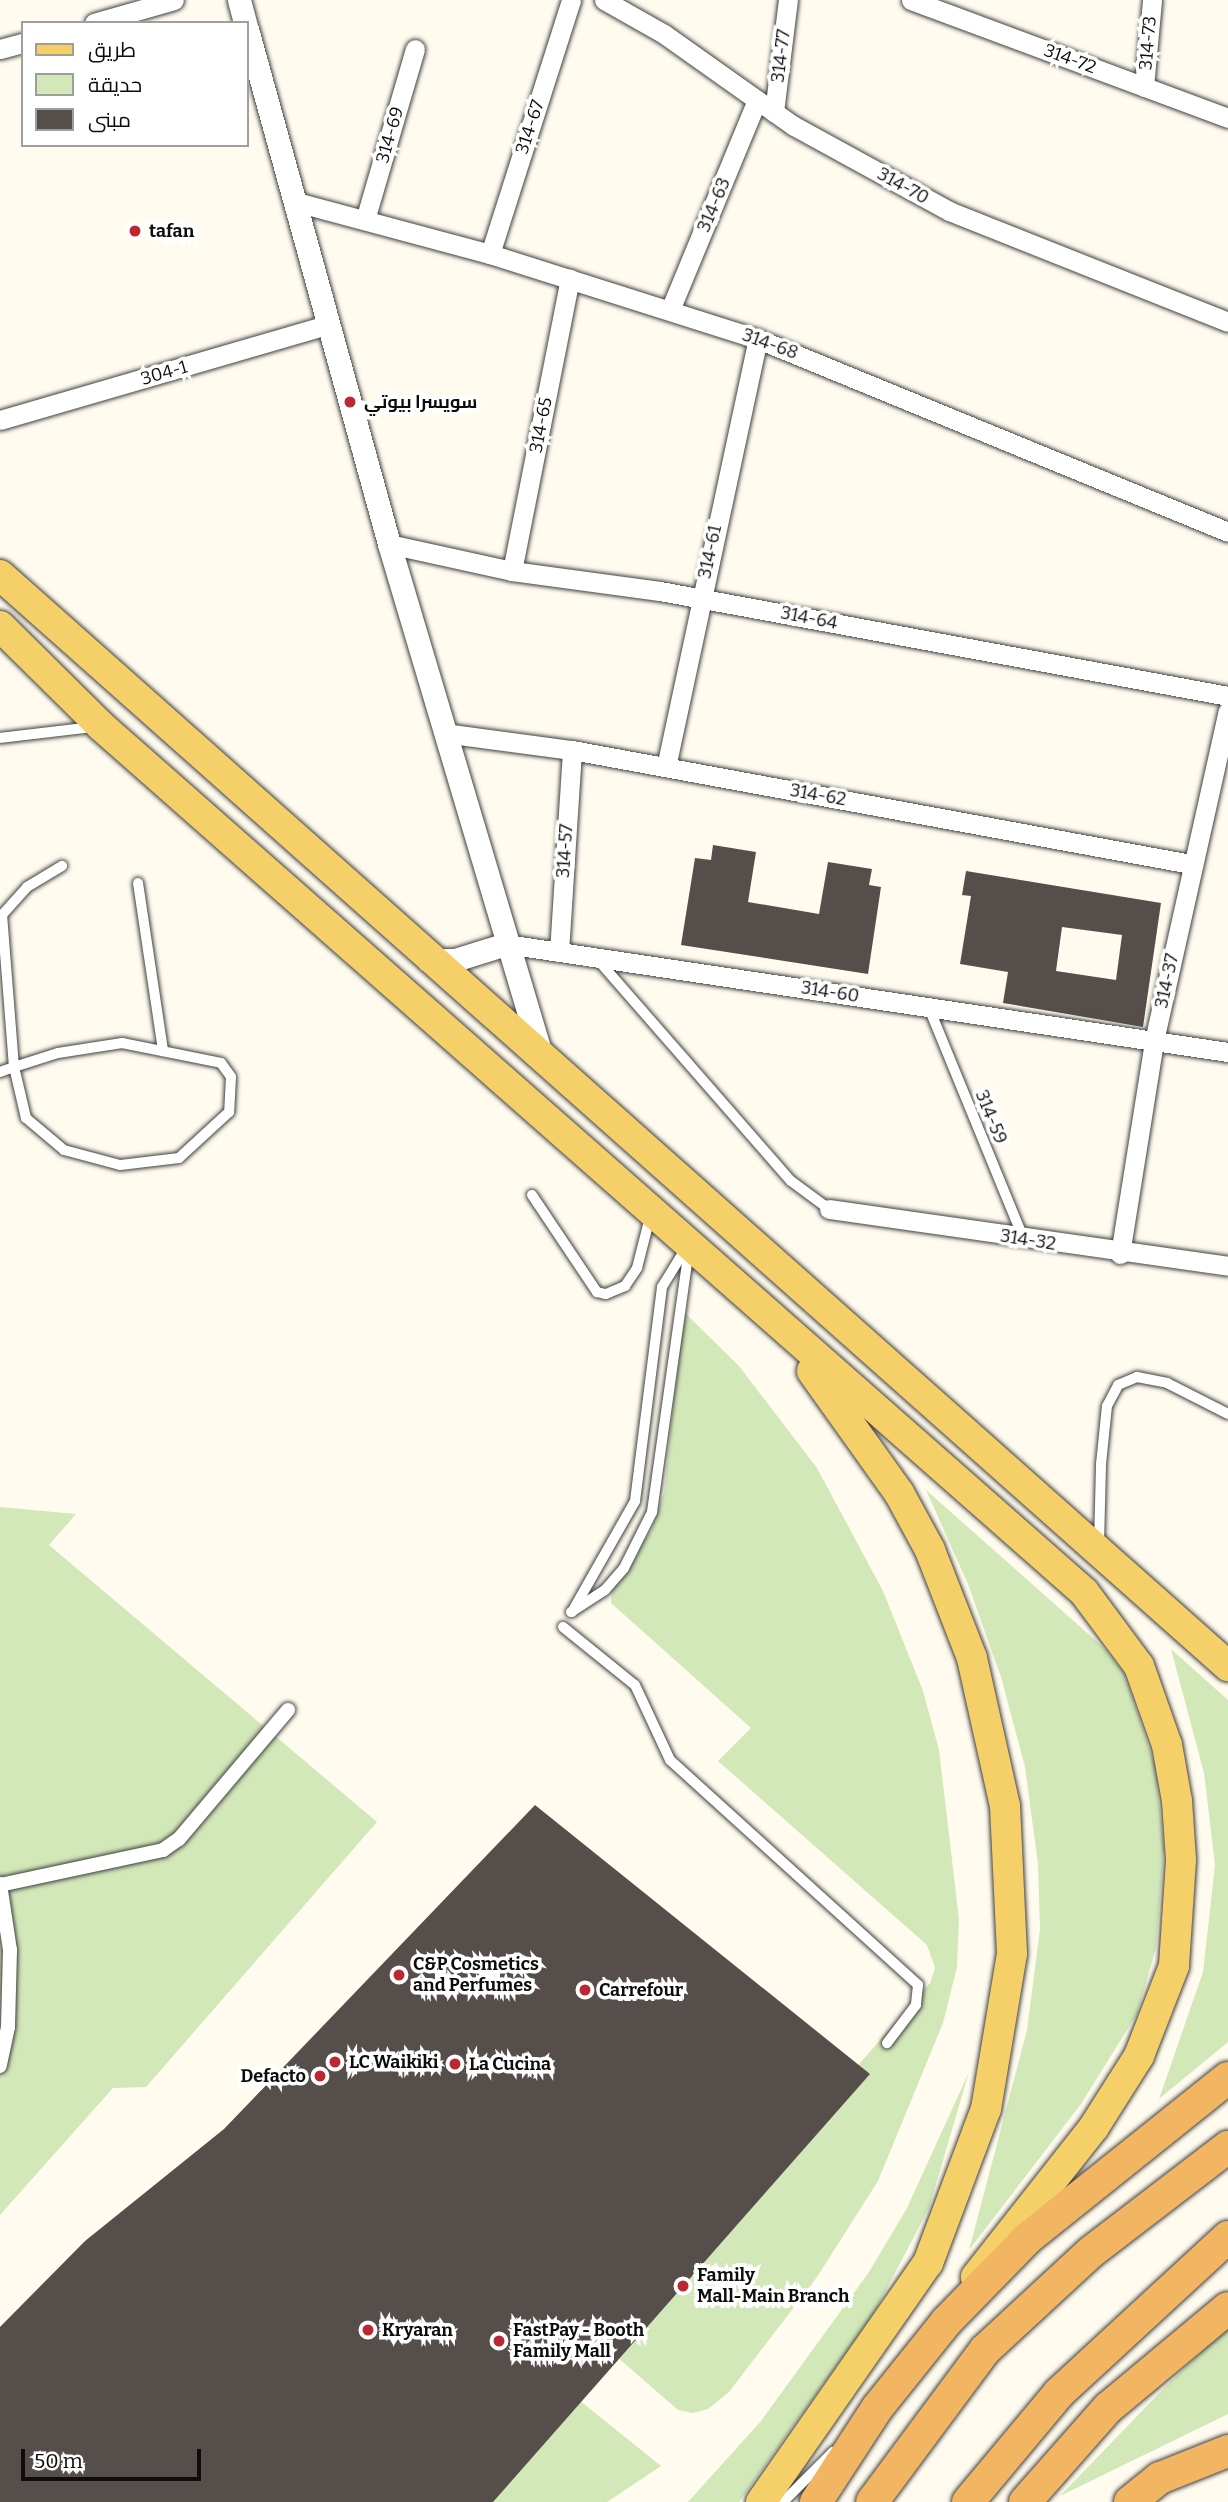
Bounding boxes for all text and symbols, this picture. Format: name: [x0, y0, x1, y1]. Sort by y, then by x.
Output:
street label: 314-73: [1135, 15, 1161, 71]
legend: [21, 21, 248, 147]
street label: 314-77: [767, 28, 795, 84]
text: طريق: [88, 37, 136, 63]
street label: 314-72: [1041, 40, 1099, 78]
text: حديقة: [88, 72, 142, 98]
street label: 314-67: [511, 97, 549, 157]
street label: 314-69: [372, 104, 408, 166]
text: مبنى: [88, 107, 131, 133]
street label: 314-70: [873, 163, 933, 209]
street label: 314-63: [693, 175, 735, 235]
place label: tafan: [149, 220, 194, 242]
marker: tafan: [127, 223, 143, 239]
street label: 314-68: [739, 324, 801, 364]
street label: 304-1: [138, 356, 190, 390]
place label: سويسرا بيوتي: [364, 391, 477, 413]
marker: سويسرا بيوتي: [342, 394, 358, 410]
street label: 314-65: [525, 395, 557, 455]
street label: 314-61: [694, 523, 726, 581]
street label: 314-64: [779, 602, 839, 634]
street label: 314-62: [788, 779, 848, 811]
street label: 314-57: [552, 823, 578, 879]
street label: 314-37: [1151, 952, 1183, 1010]
street label: 314-60: [799, 977, 861, 1007]
street label: 314-59: [971, 1087, 1011, 1147]
street label: 314-32: [999, 1225, 1057, 1255]
place label: C&P Cosmetics and Perfumes: [413, 1954, 539, 1996]
marker: C&P Cosmetics and Perfumes: [391, 1967, 407, 1983]
place label: Carrefour: [599, 1979, 683, 2001]
marker: Carrefour: [577, 1982, 593, 1998]
place label: LC Waikiki: [349, 2051, 438, 2073]
place label: La Cucina: [469, 2053, 551, 2075]
marker: LC Waikiki: [327, 2054, 343, 2070]
marker: La Cucina: [447, 2056, 463, 2072]
place label: Defacto: [240, 2065, 306, 2087]
marker: Defacto: [312, 2068, 328, 2084]
place label: Family Mall-Main Branch: [697, 2265, 849, 2308]
marker: Family Mall-Main Branch: [675, 2278, 691, 2294]
place label: Kryaran: [382, 2319, 453, 2341]
place label: FastPay - Booth Family Mall: [513, 2320, 644, 2362]
marker: Kryaran: [360, 2322, 376, 2338]
marker: FastPay - Booth Family Mall: [491, 2333, 507, 2349]
scale bar: [24, 2436, 205, 2480]
text: 50 m: [34, 2448, 83, 2474]

